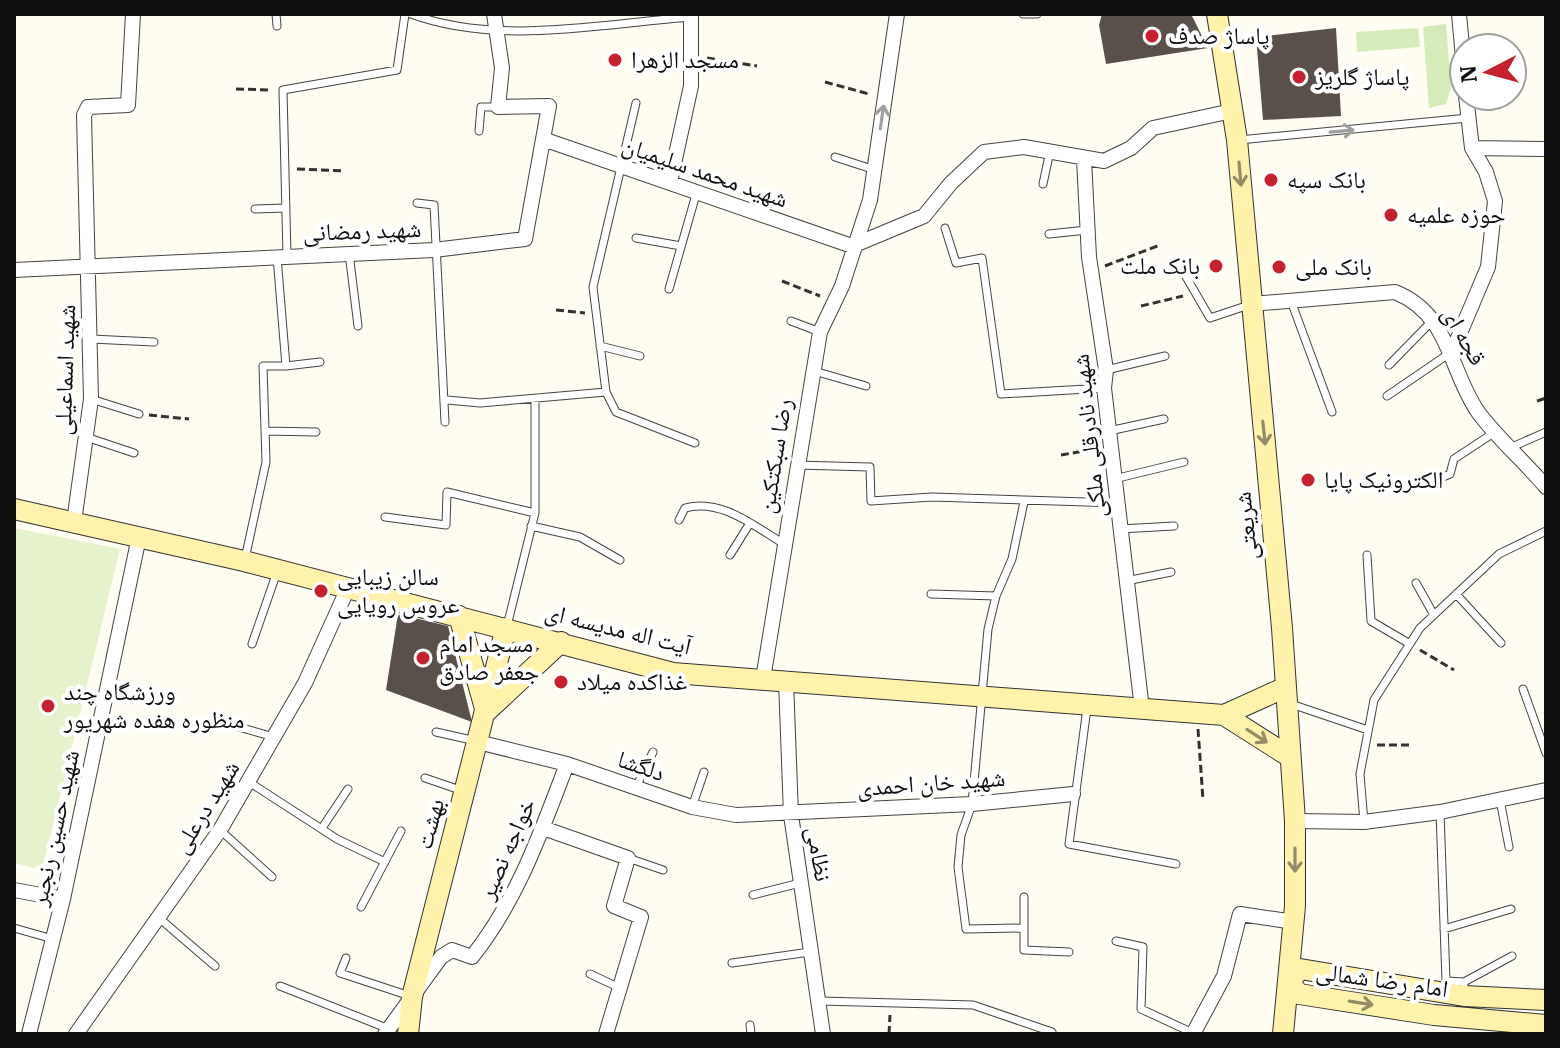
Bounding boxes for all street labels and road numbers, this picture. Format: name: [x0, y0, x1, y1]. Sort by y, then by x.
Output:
street label: شهید محمد سلیمیان: [618, 128, 792, 214]
street label: شهید رمضانی: [302, 212, 422, 248]
street label: قجه ای: [1435, 300, 1494, 371]
street label: شهید اسماعیلی: [46, 304, 82, 436]
street label: شهید نادرقلی ملکی: [1063, 353, 1113, 520]
street label: رضا سبکتکین: [749, 396, 799, 516]
street label: شریعتی: [1225, 490, 1265, 562]
street label: آیت اله مدیسه ای: [542, 594, 696, 662]
street label: دلگشا: [613, 742, 669, 788]
street label: شهید حسین رنجبر: [22, 747, 86, 910]
street label: شهید درعلی: [164, 754, 246, 859]
street label: شهید خان احمدی: [856, 761, 1006, 803]
street label: خواجه نصیر: [469, 793, 543, 905]
street label: بهشت: [407, 795, 451, 853]
street label: نظامی: [800, 824, 840, 884]
street label: امام رضا شمالی: [1314, 954, 1450, 1005]

